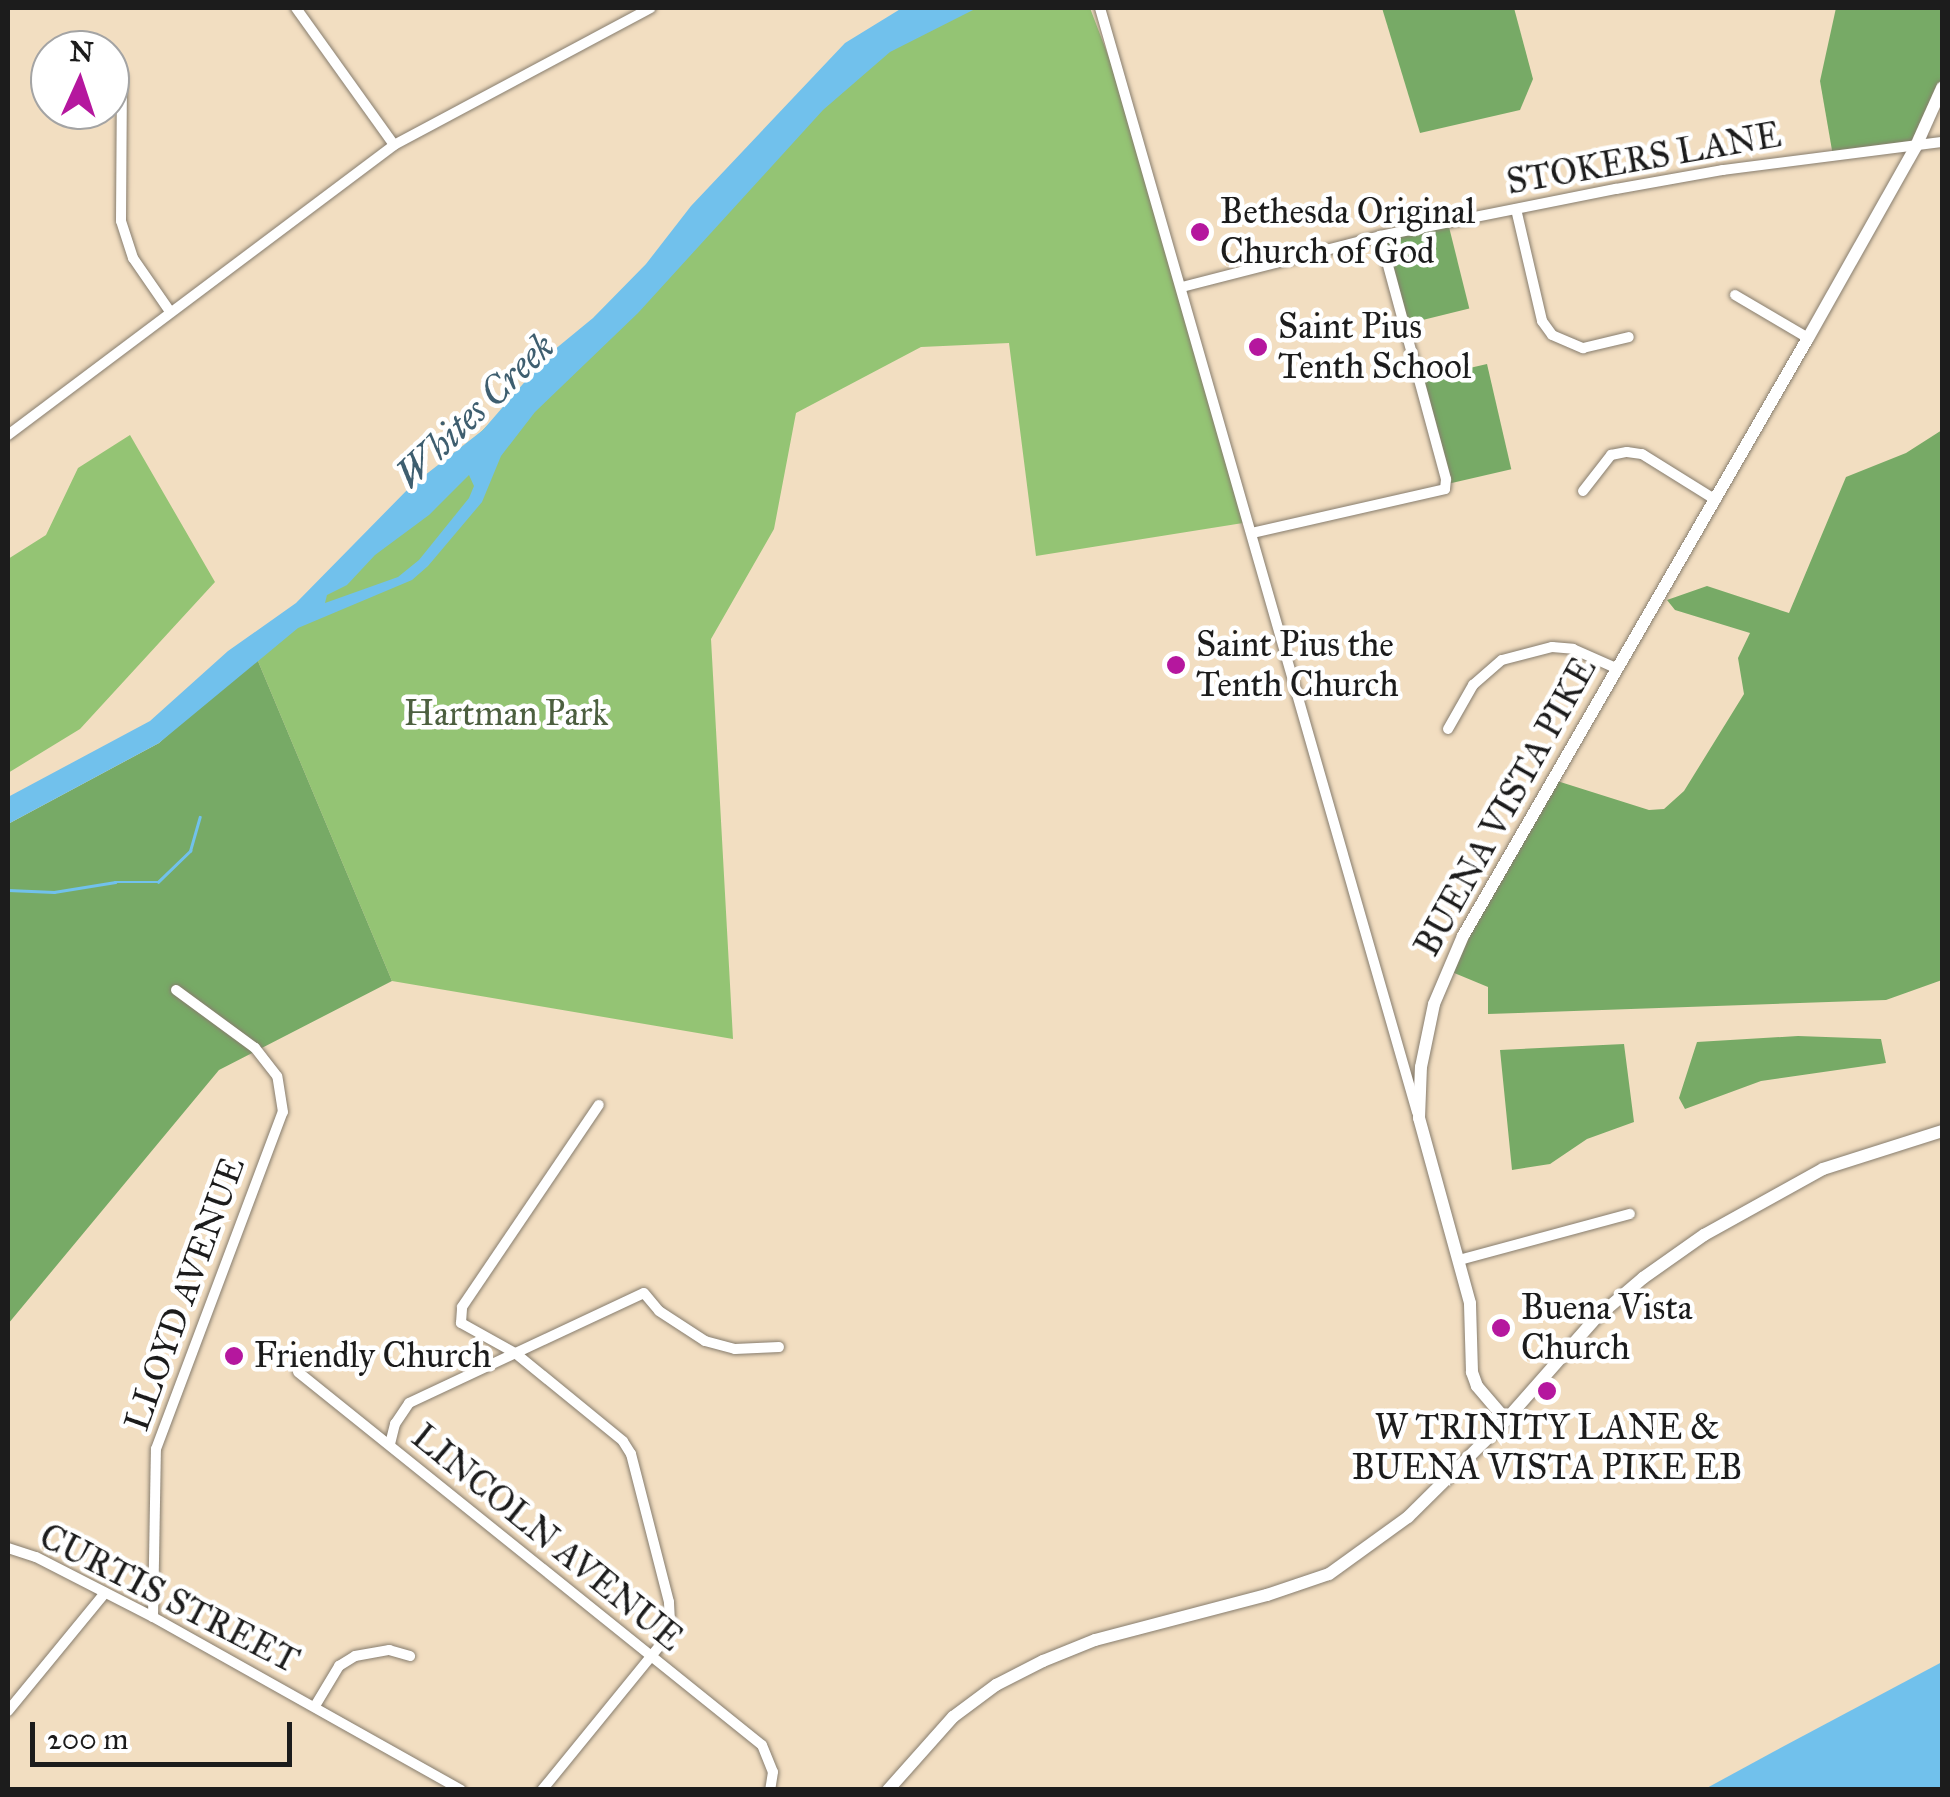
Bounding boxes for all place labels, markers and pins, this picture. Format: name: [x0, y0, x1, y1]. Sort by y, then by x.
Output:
place label: Bethesda Original Church of God: [1220, 191, 1475, 273]
marker: Bethesda Original Church of God: [1189, 221, 1211, 243]
place label: Saint Pius Tenth School: [1278, 306, 1471, 388]
marker: Saint Pius Tenth School: [1247, 336, 1269, 358]
place label: Saint Pius the Tenth Church: [1196, 624, 1399, 706]
marker: Saint Pius the Tenth Church: [1165, 654, 1187, 676]
place label: Buena Vista Church: [1521, 1287, 1692, 1369]
marker: Buena Vista Church: [1490, 1317, 1512, 1339]
place label: Friendly Church: [254, 1335, 492, 1377]
marker: Friendly Church: [223, 1345, 245, 1367]
marker: W TRINITY LANE & BUENA VISTA PIKE EB: [1536, 1380, 1558, 1402]
place label: W TRINITY LANE & BUENA VISTA PIKE EB: [1352, 1407, 1742, 1489]

